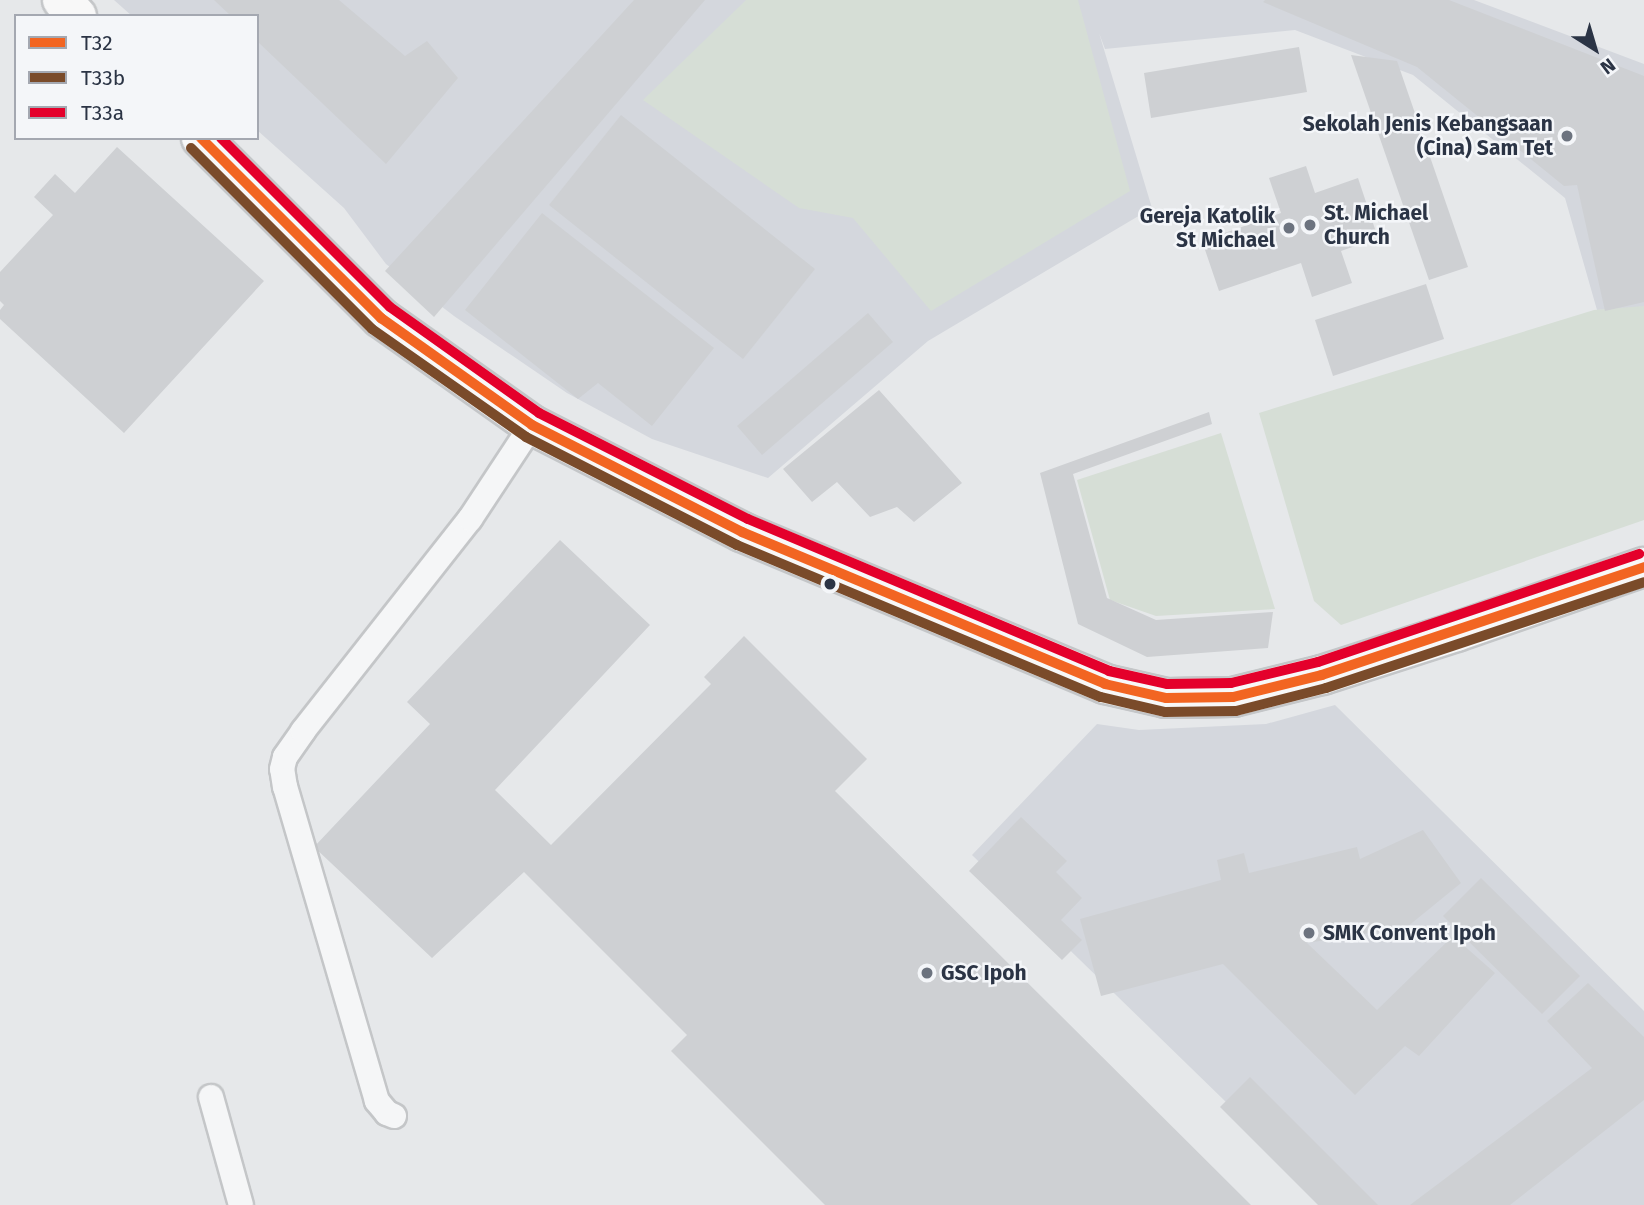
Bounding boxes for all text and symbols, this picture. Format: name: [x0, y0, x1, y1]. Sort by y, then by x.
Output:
legend: [14, 14, 259, 140]
north arrow: [1560, 14, 1630, 84]
text: T32: [81, 30, 113, 56]
text: N: [1596, 53, 1620, 79]
text: T33b: [81, 65, 125, 91]
text: T33a: [81, 100, 124, 126]
place label: Sekolah Jenis Kebangsaan (Cina) Sam Tet: [1303, 111, 1553, 161]
marker: Sekolah Jenis Kebangsaan (Cina) Sam Tet: [1559, 128, 1575, 144]
place label: St. Michael Church: [1324, 200, 1428, 250]
place label: Gereja Katolik St Michael: [1140, 203, 1275, 253]
marker: St. Michael Church: [1302, 217, 1318, 233]
marker: Gereja Katolik St Michael: [1281, 220, 1297, 236]
unlabelled marker: [823, 577, 837, 591]
place label: SMK Convent Ipoh: [1323, 920, 1496, 946]
marker: SMK Convent Ipoh: [1301, 925, 1317, 941]
place label: GSC Ipoh: [941, 960, 1027, 986]
marker: GSC Ipoh: [919, 965, 935, 981]

